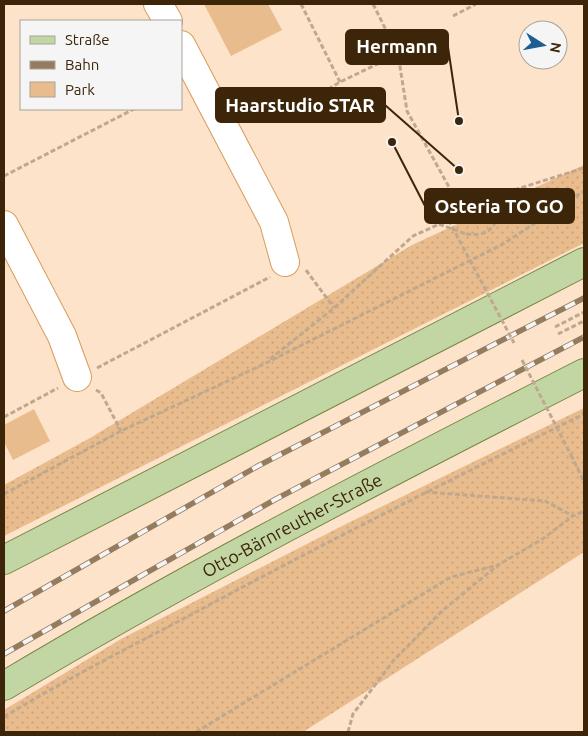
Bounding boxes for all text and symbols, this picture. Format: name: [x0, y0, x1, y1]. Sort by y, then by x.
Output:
legend: [20, 20, 182, 110]
north arrow: [518, 20, 568, 70]
callout: Hermann: [346, 30, 448, 64]
text: Straße: [65, 31, 109, 48]
text: Hermann: [356, 35, 438, 57]
text: N: [547, 41, 565, 54]
text: Bahn: [65, 56, 99, 73]
text: Park: [65, 81, 95, 98]
callout: Haarstudio STAR: [216, 88, 385, 122]
text: Haarstudio STAR: [225, 94, 375, 116]
callout: Osteria TO GO: [425, 189, 574, 223]
text: Osteria TO GO: [434, 195, 564, 217]
street label: Otto-Bärnreuther-Straße: [198, 469, 385, 581]

